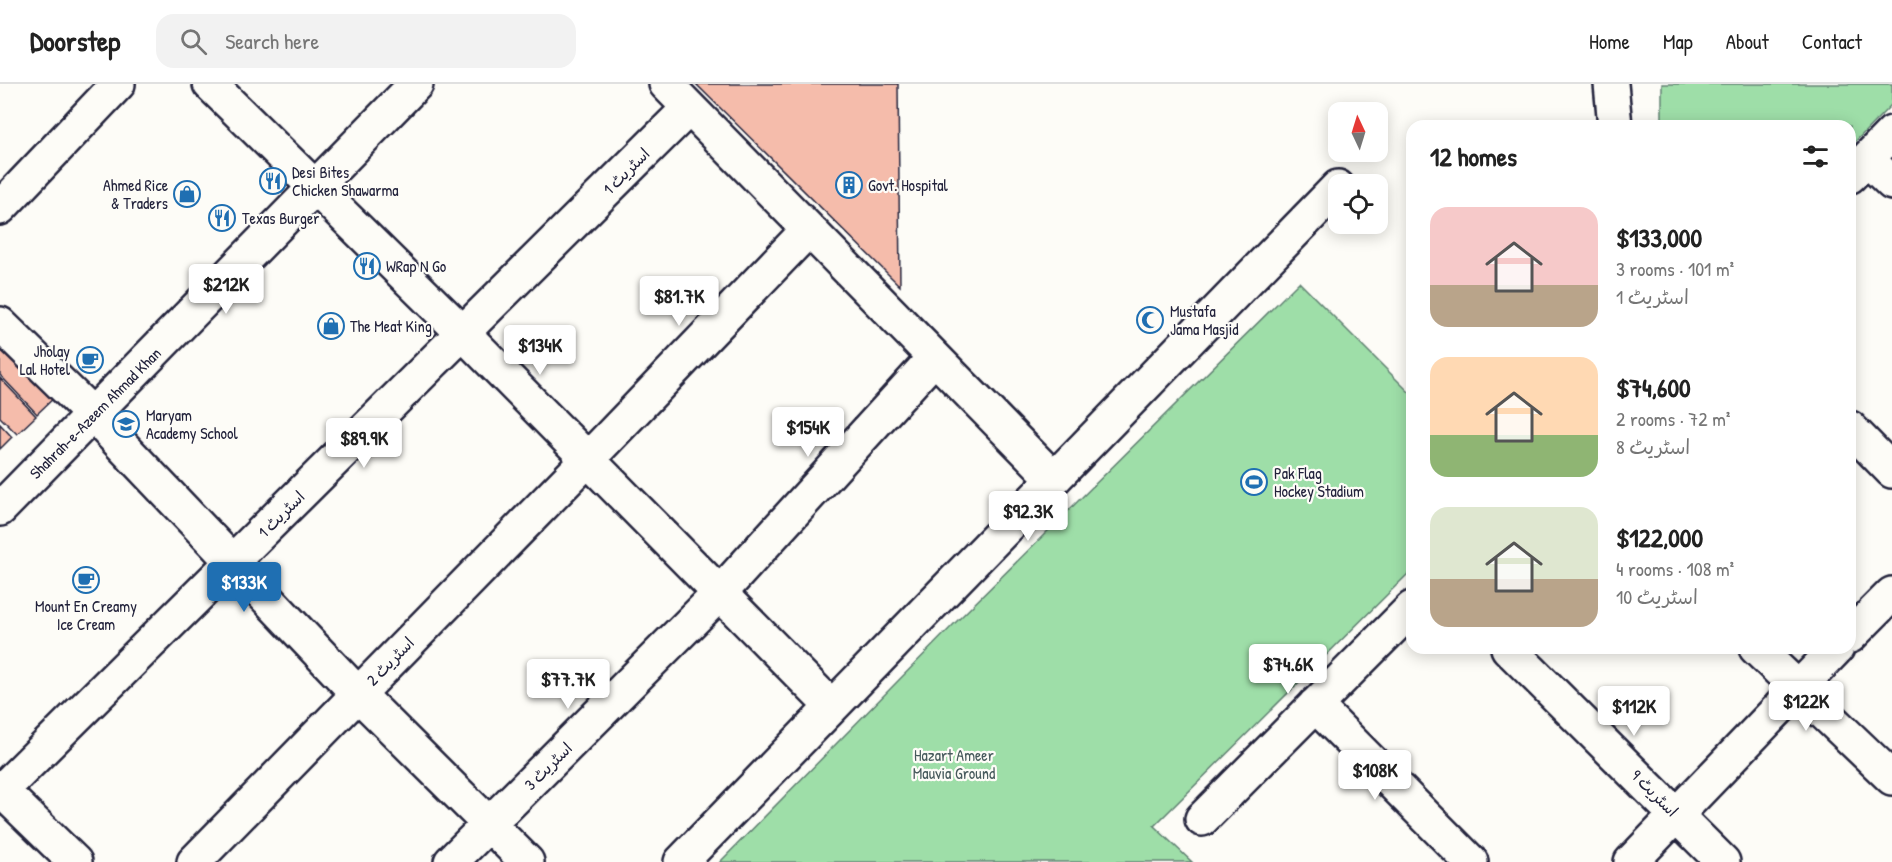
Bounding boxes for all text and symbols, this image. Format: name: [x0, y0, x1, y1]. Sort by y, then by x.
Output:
search box: [156, 14, 576, 68]
text: Doorstep: [30, 22, 120, 60]
icon: search: [177, 25, 210, 58]
text: Search here: [225, 26, 319, 56]
text: Home: [1589, 27, 1630, 56]
text: Map: [1663, 27, 1693, 56]
text: About: [1726, 27, 1769, 56]
text: Contact: [1802, 27, 1862, 56]
north arrow: [1328, 102, 1388, 162]
map controls: [1328, 102, 1388, 234]
text: 12 homes: [1430, 139, 1517, 174]
icon: filters: [1799, 140, 1832, 173]
street label: اسٹریٹ 1: [598, 143, 654, 199]
place label: Desi Bites Chicken Shawarma: [292, 161, 399, 201]
restaurant icon: Desi Bites Chicken Shawarma: [258, 166, 288, 196]
building icon: Govt. Hospital: [834, 170, 864, 200]
place label: Ahmed Rice & Traders: [103, 174, 169, 214]
place label: Govt. Hospital: [868, 174, 948, 196]
button: locate: [1328, 174, 1388, 234]
shop icon: Ahmed Rice & Traders: [172, 179, 202, 209]
restaurant icon: Texas Burger: [207, 203, 237, 233]
place label: Texas Burger: [242, 207, 319, 229]
text: $133,000: [1616, 220, 1702, 255]
icon: home: [1478, 231, 1550, 303]
restaurant icon: WRap N Go: [352, 251, 382, 281]
place label: WRap N Go: [386, 255, 447, 277]
text: 3 rooms · 101 m²: [1616, 255, 1734, 282]
pin: $212K: [184, 264, 268, 315]
text: $212K: [203, 270, 249, 297]
pin: $81.7K: [630, 276, 728, 327]
text: $81.7K: [654, 282, 704, 309]
text: اسٹریٹ 1: [1616, 283, 1689, 310]
place label: Mustafa Jama Masjid: [1170, 300, 1239, 340]
mosque icon: Mustafa Jama Masjid: [1135, 305, 1165, 335]
shop icon: The Meat King: [316, 311, 346, 341]
place label: The Meat King: [350, 315, 432, 337]
pin: $134K: [498, 325, 582, 376]
text: $134K: [518, 331, 562, 358]
place label: Jholay Lal Hotel: [20, 340, 71, 380]
street label: Shahrah-e-Azeem Ahmad Khan: [24, 342, 166, 484]
cafe icon: Jholay Lal Hotel: [75, 345, 105, 375]
text: $74,600: [1616, 370, 1691, 405]
icon: home: [1478, 381, 1550, 453]
place label: Maryam Academy School: [146, 404, 238, 444]
text: 2 rooms · 72 m²: [1616, 405, 1730, 432]
pin: $154K: [766, 407, 850, 458]
school or university icon: Maryam Academy School: [111, 409, 141, 439]
text: $154K: [786, 413, 830, 440]
pin: $89.9K: [315, 418, 413, 469]
text: $89.9K: [340, 424, 388, 451]
text: اسٹریٹ 8: [1616, 433, 1690, 460]
place label: Pak Flag Hockey Stadium: [1274, 462, 1364, 502]
sports icon: Pak Flag Hockey Stadium: [1239, 467, 1269, 497]
street label: اسٹریٹ 1: [253, 486, 309, 542]
pin: $92.3K: [979, 491, 1077, 542]
text: $92.3K: [1003, 497, 1053, 524]
text: $122,000: [1616, 520, 1703, 555]
icon: home: [1478, 531, 1550, 603]
text: 4 rooms · 108 m²: [1616, 555, 1734, 582]
pin: $133K: [202, 562, 286, 613]
cafe icon: Mount En Creamy Ice Cream: [71, 565, 101, 595]
text: $133K: [221, 568, 267, 595]
text: اسٹریٹ 10: [1616, 583, 1698, 610]
place label: Mount En Creamy Ice Cream: [35, 595, 137, 635]
street label: اسٹریٹ 2: [361, 632, 419, 690]
pin: $74.6K: [1239, 644, 1337, 695]
text: $74.6K: [1263, 650, 1313, 677]
pin: $77.7K: [519, 659, 617, 710]
text: $77.7K: [541, 665, 595, 692]
pin: $122K: [1764, 681, 1848, 732]
pin: $112K: [1592, 686, 1676, 737]
text: $122K: [1783, 687, 1829, 714]
text: $112K: [1612, 692, 1656, 719]
street label: اسٹریٹ 3: [519, 737, 577, 795]
park label: Hazart Ameer Mauvia Ground: [913, 744, 995, 784]
pin: $108K: [1333, 750, 1417, 801]
text: $108K: [1352, 756, 1398, 783]
street label: اسٹریٹ 9: [1627, 765, 1683, 821]

